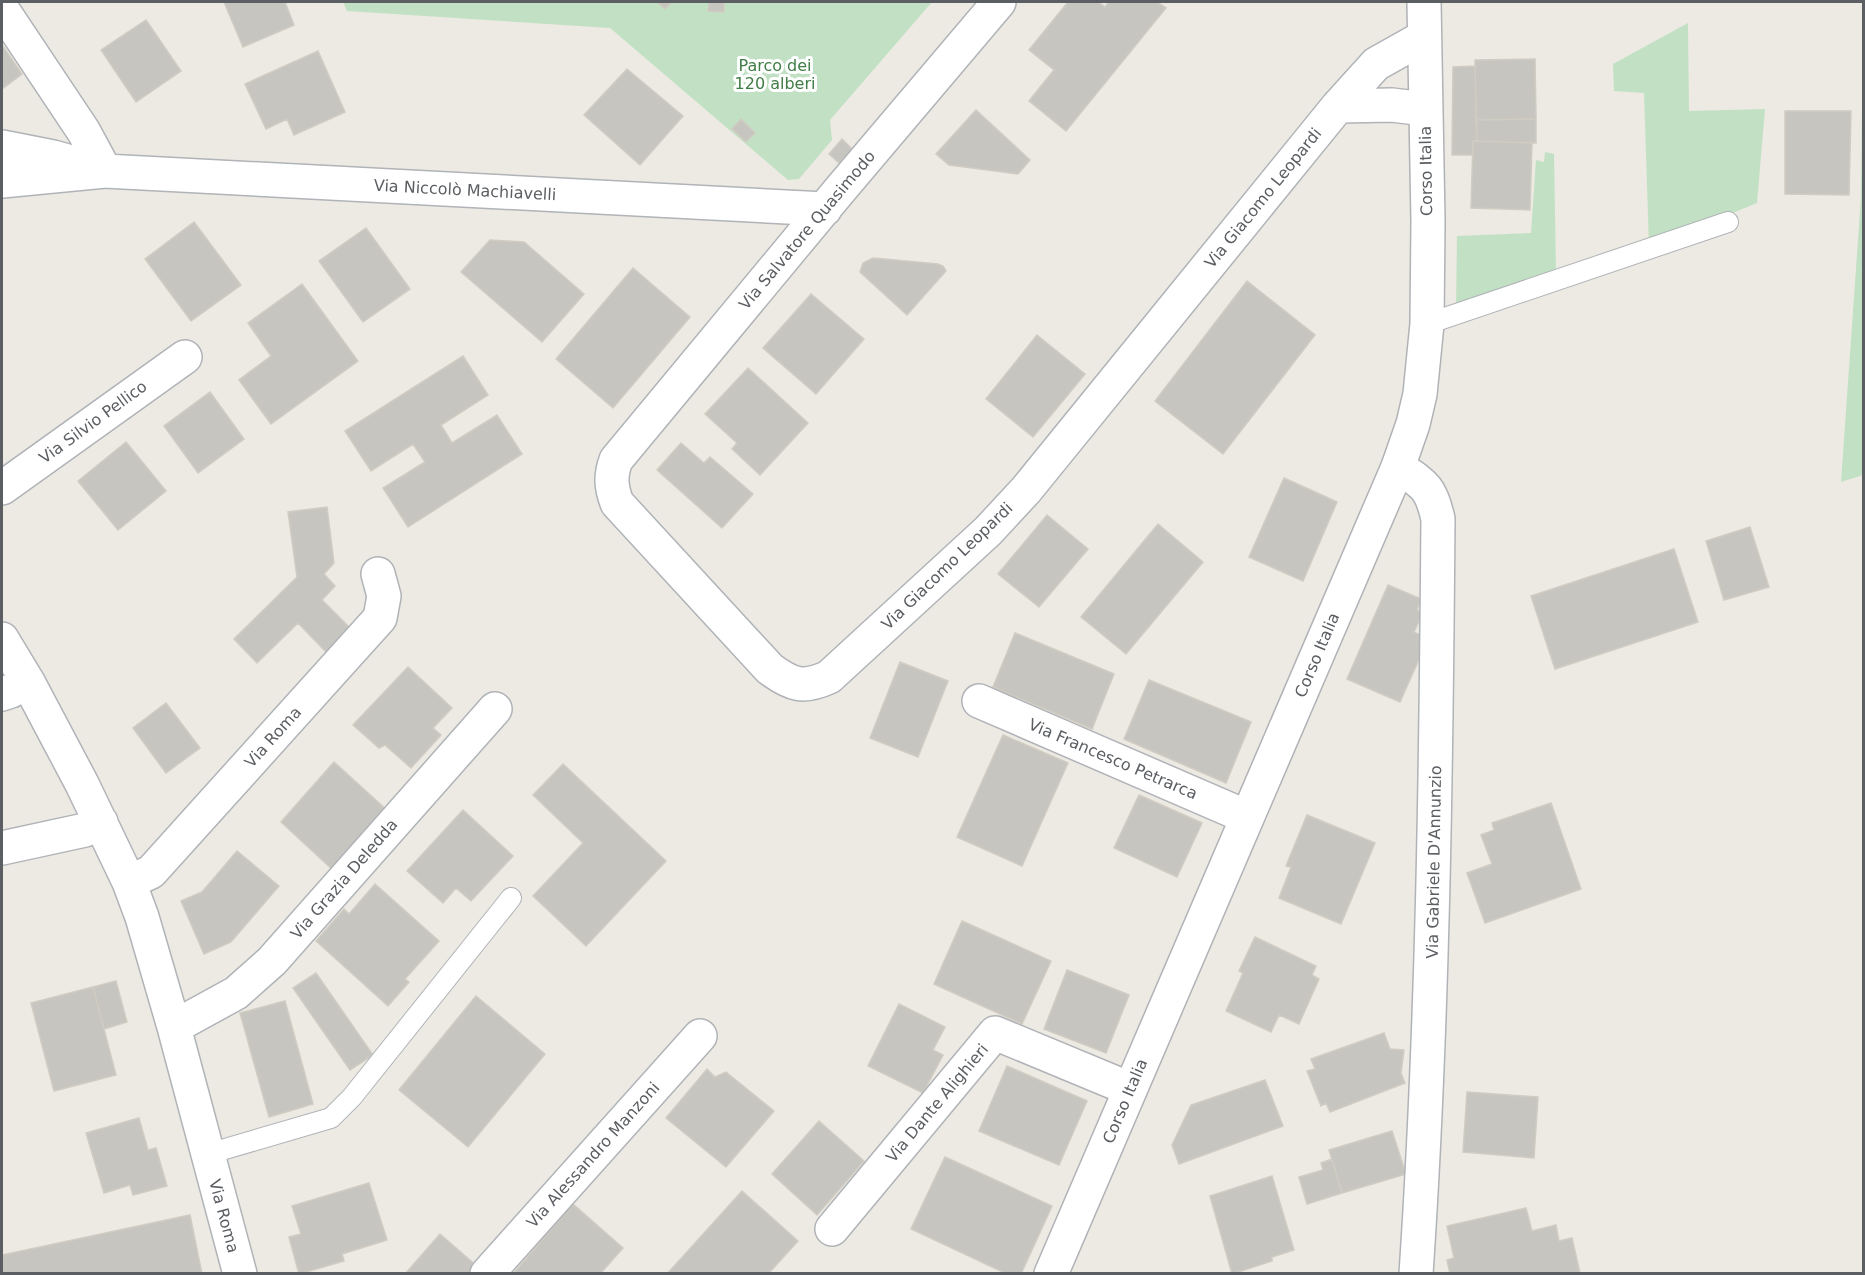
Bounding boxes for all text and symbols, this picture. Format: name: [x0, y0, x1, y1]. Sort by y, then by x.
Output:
park label: Parco dei 120 alberi: [735, 56, 815, 93]
street label: Via Giacomo Leopardi: [1201, 124, 1325, 272]
street label: Corso Italia: [1416, 126, 1436, 216]
street label: Via Salvatore Quasimodo: [735, 147, 879, 313]
street label: Via Niccolò Machiavelli: [373, 176, 557, 204]
street label: Via Silvio Pellico: [35, 377, 151, 467]
street label: Via Giacomo Leopardi: [878, 498, 1016, 634]
street label: Corso Italia: [1291, 610, 1343, 700]
street label: Via Roma: [241, 703, 305, 771]
street label: Via Francesco Petrarca: [1026, 715, 1200, 803]
street label: Via Gabriele D'Annunzio: [1423, 765, 1445, 959]
street label: Via Grazia Deledda: [287, 815, 401, 943]
street label: Via Dante Alighieri: [882, 1040, 992, 1166]
street label: Corso Italia: [1099, 1056, 1151, 1146]
street label: Via Alessandro Manzoni: [523, 1078, 663, 1232]
street label: Via Roma: [205, 1177, 243, 1255]

